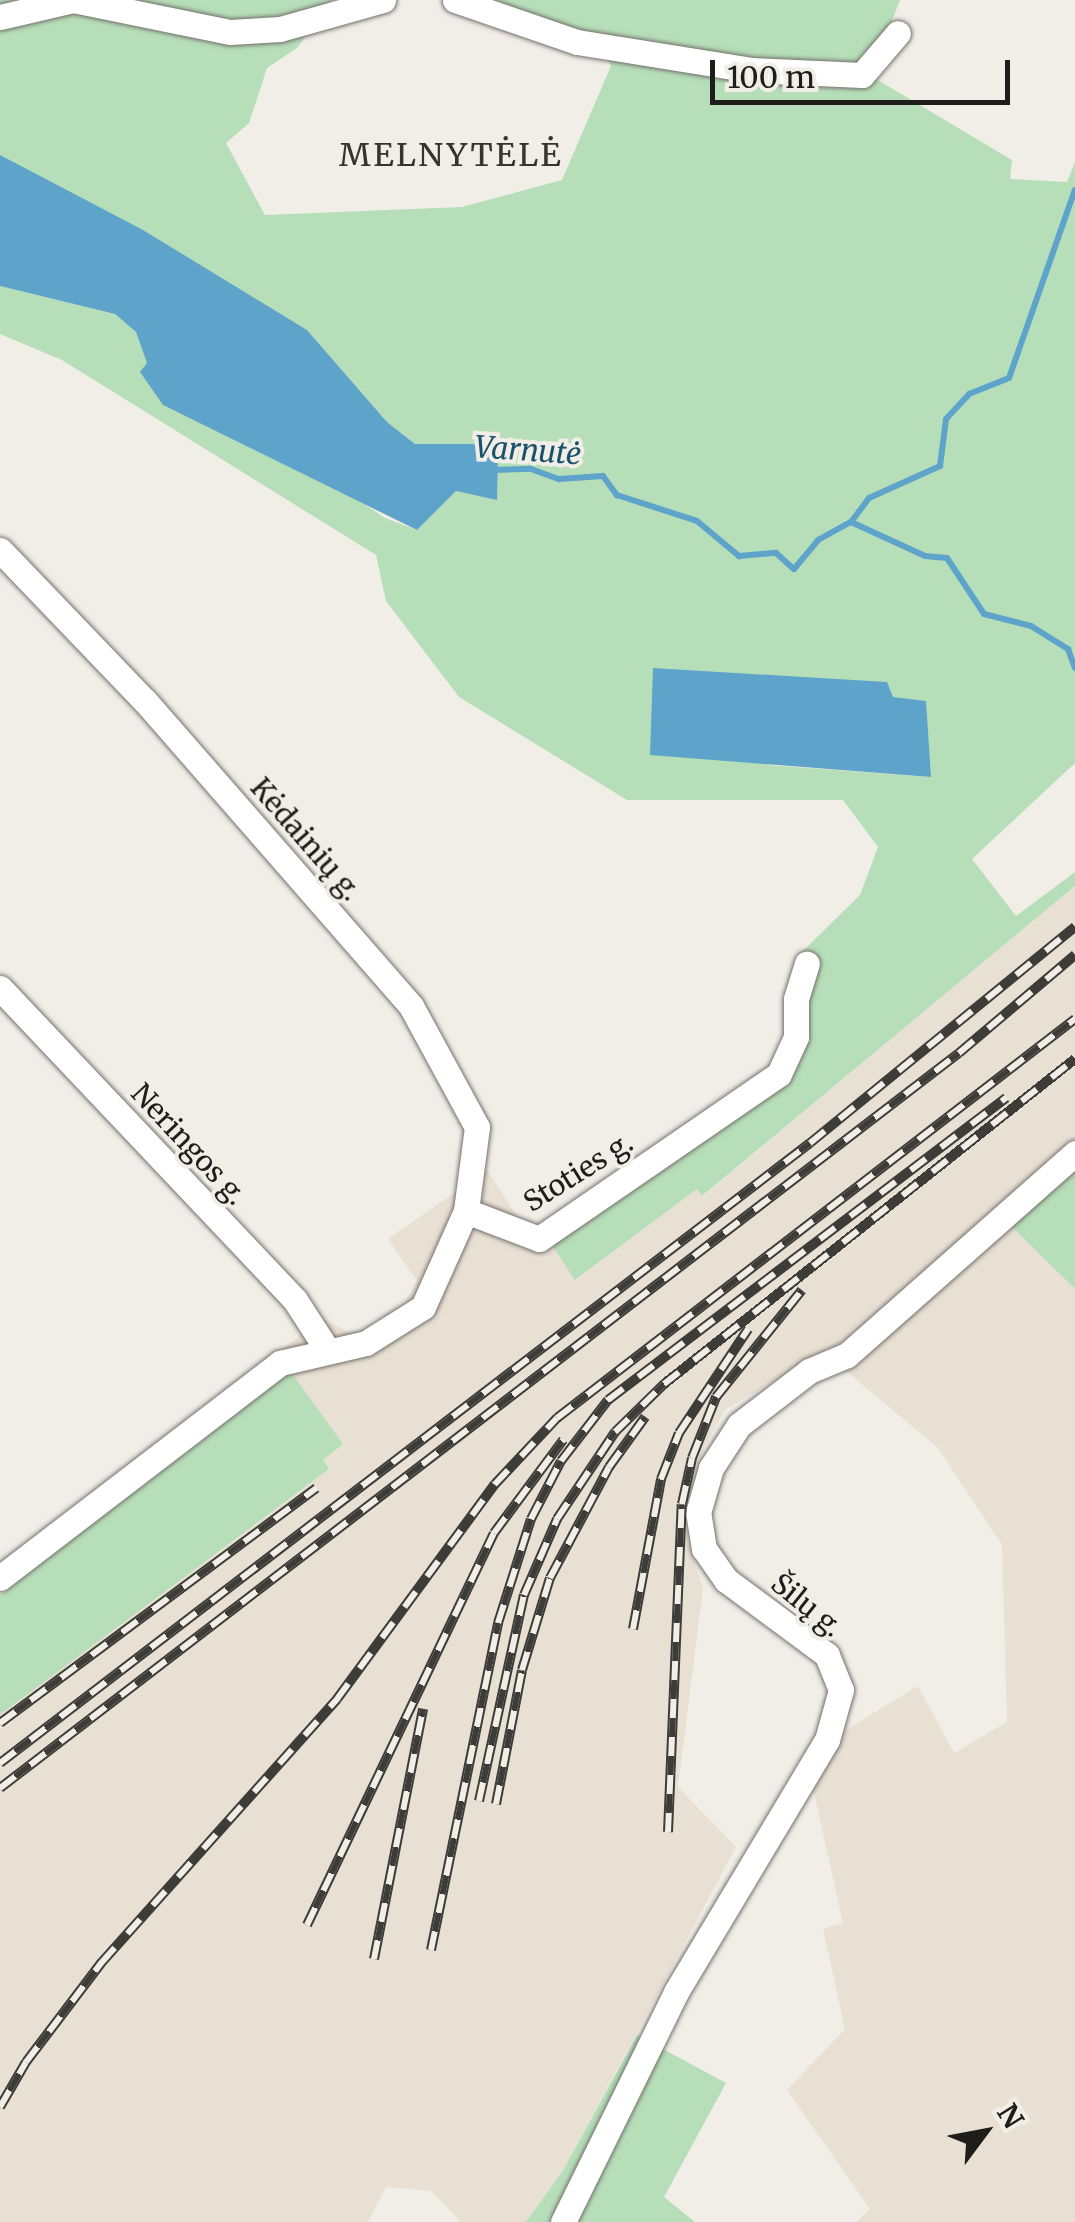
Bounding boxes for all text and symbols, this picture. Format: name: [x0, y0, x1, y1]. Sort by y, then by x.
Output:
scale bar: [715, 40, 1015, 102]
text: 100 m: [727, 58, 815, 96]
district label: MELNYTĖLĖ: [339, 136, 563, 174]
water label: Varnutė: [474, 428, 582, 472]
street label: Kėdainių g.: [244, 771, 368, 907]
street label: Neringos g.: [125, 1077, 253, 1211]
street label: Stoties g.: [517, 1125, 639, 1219]
street label: Šilų g.: [765, 1566, 849, 1644]
north arrow: [935, 2082, 1035, 2182]
text: N: [989, 2097, 1032, 2135]

